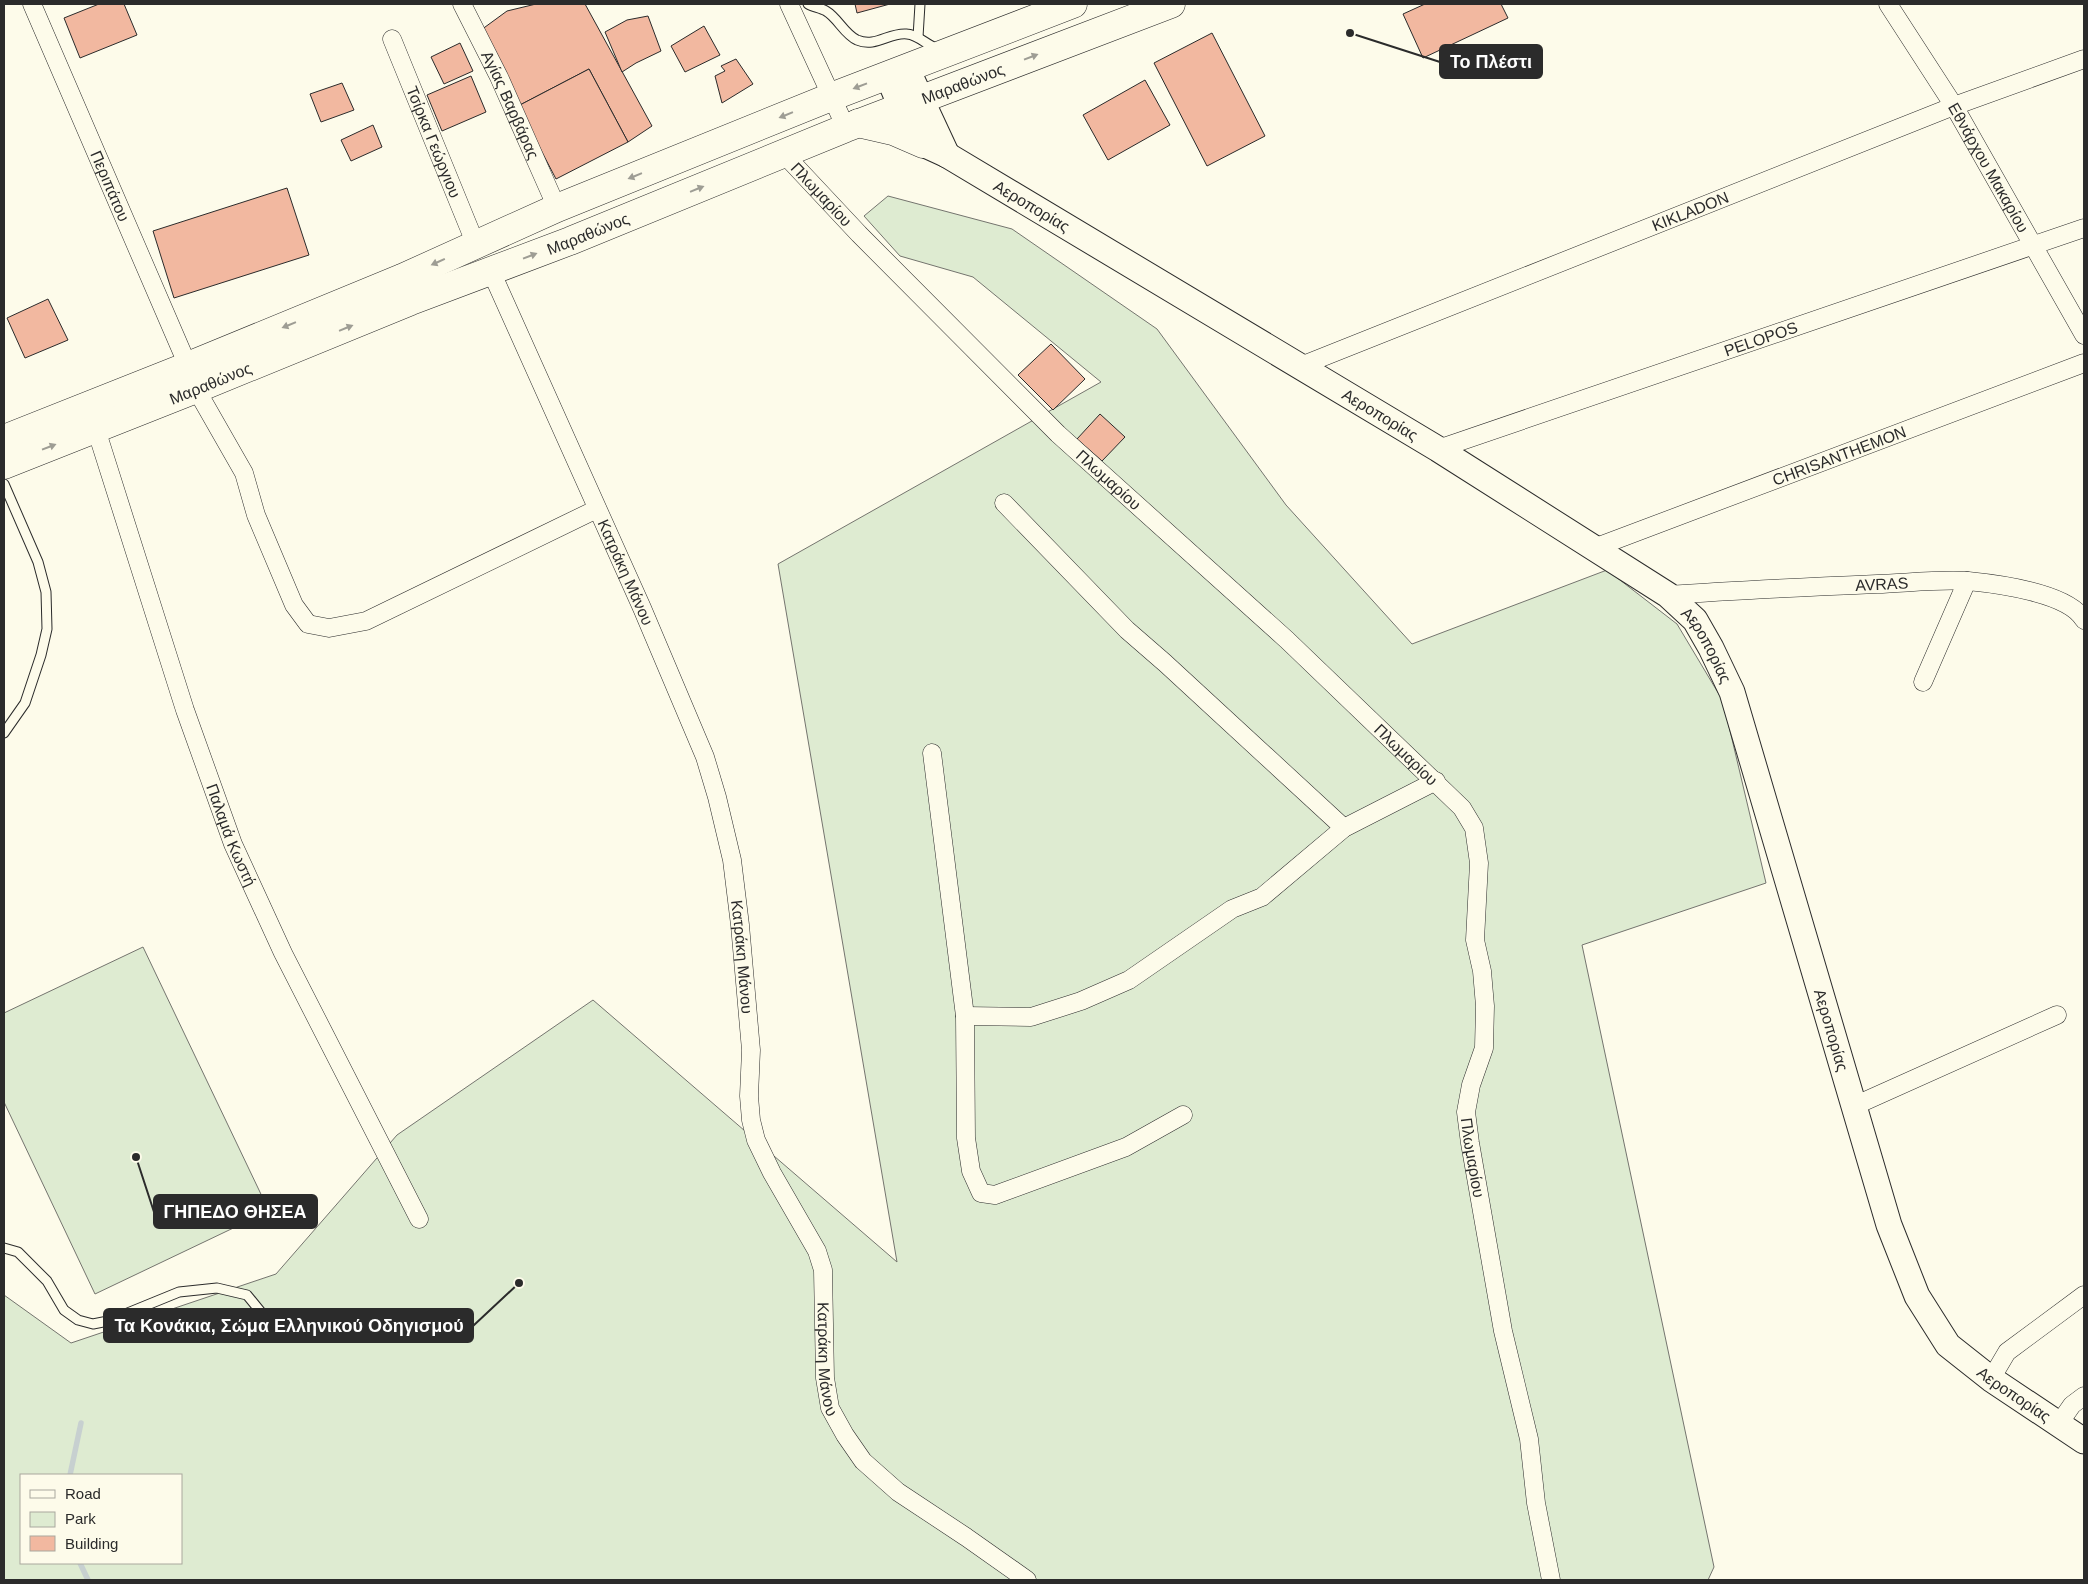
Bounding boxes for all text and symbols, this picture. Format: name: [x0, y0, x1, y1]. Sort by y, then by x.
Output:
callout: Το Πλέστι: [1440, 45, 1542, 78]
street label: Αγίας Βαρβάρας: [478, 48, 542, 162]
text: Το Πλέστι: [1450, 52, 1532, 72]
one-way arrow: [1024, 53, 1039, 61]
street label: Μαραθώνος: [919, 60, 1007, 107]
one-way arrow: [852, 83, 867, 90]
street label: Τσίρκα Γεώργιου: [403, 84, 464, 200]
street label: Εθνάρχου Μακαρίου: [1945, 100, 2032, 235]
one-way arrow: [778, 111, 793, 119]
street label: Περιπάτου: [87, 148, 133, 224]
street label: Πλωμαρίου: [787, 159, 855, 230]
one-way arrow: [628, 173, 643, 180]
street label: Αεροπορίας: [991, 177, 1073, 236]
one-way arrow: [690, 185, 705, 193]
street label: KIKLADON: [1650, 189, 1731, 234]
street label: Μαραθώνος: [545, 210, 632, 258]
one-way arrow: [523, 252, 538, 260]
one-way arrow: [431, 258, 445, 266]
street label: PELOPOS: [1722, 319, 1800, 360]
one-way arrow: [281, 322, 296, 329]
one-way arrow: [339, 323, 353, 331]
street label: Μαραθώνος: [167, 359, 254, 408]
street label: Αεροπορίας: [1339, 386, 1421, 444]
street label: CHRISANTHEMON: [1770, 423, 1908, 489]
one-way arrow: [42, 443, 57, 451]
street label: Πλωμαρίου: [1073, 447, 1144, 513]
street label: Κατράκη Μάνου: [594, 517, 656, 628]
street label: AVRAS: [1855, 574, 1909, 594]
street label: Αεροπορίας: [1678, 604, 1735, 686]
street label: Πλωμαρίου: [1371, 721, 1441, 789]
street label: Παλαμά Κωστή: [203, 782, 259, 889]
street label: Κατράκη Μάνου: [728, 899, 756, 1014]
street label: Αεροπορίας: [1811, 987, 1851, 1074]
street label: Πλωμαρίου: [1458, 1117, 1487, 1199]
callout: ΓΗΠΕΔΟ ΘΗΣΕΑ: [154, 1195, 317, 1228]
text: ΓΗΠΕΔΟ ΘΗΣΕΑ: [163, 1202, 307, 1222]
street label: Κατράκη Μάνου: [815, 1302, 841, 1419]
callout: Τα Κονάκια, Σώμα Ελληνικού Οδηγισμού: [104, 1309, 473, 1342]
text: Τα Κονάκια, Σώμα Ελληνικού Οδηγισμού: [114, 1316, 464, 1336]
street label: Αεροπορίας: [1974, 1364, 2054, 1426]
legend: [20, 1474, 182, 1564]
text: Road: [65, 1485, 101, 1502]
text: Park: [65, 1510, 96, 1527]
text: Building: [65, 1535, 118, 1552]

